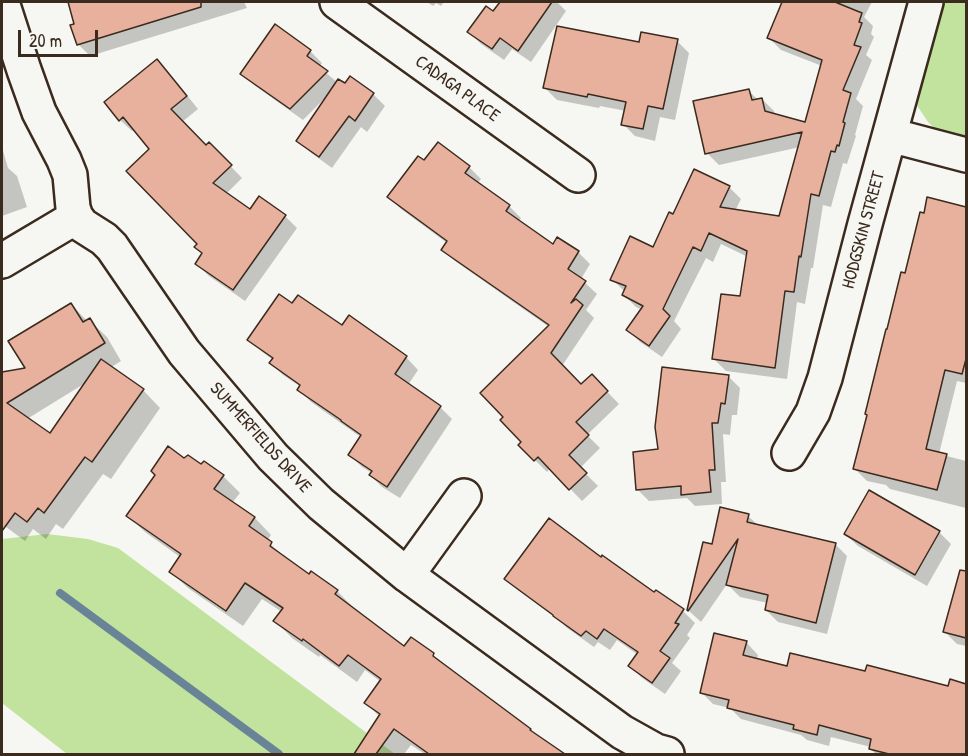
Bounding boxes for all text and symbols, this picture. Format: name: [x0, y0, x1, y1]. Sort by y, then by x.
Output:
scale bar: [21, 18, 100, 56]
text: 20 m: [29, 28, 62, 53]
street label: CADAGA PLACE: [410, 51, 504, 127]
street label: HODGSKIN STREET: [838, 169, 890, 291]
street label: SUMMERFIELDS DRIVE: [205, 378, 315, 498]

